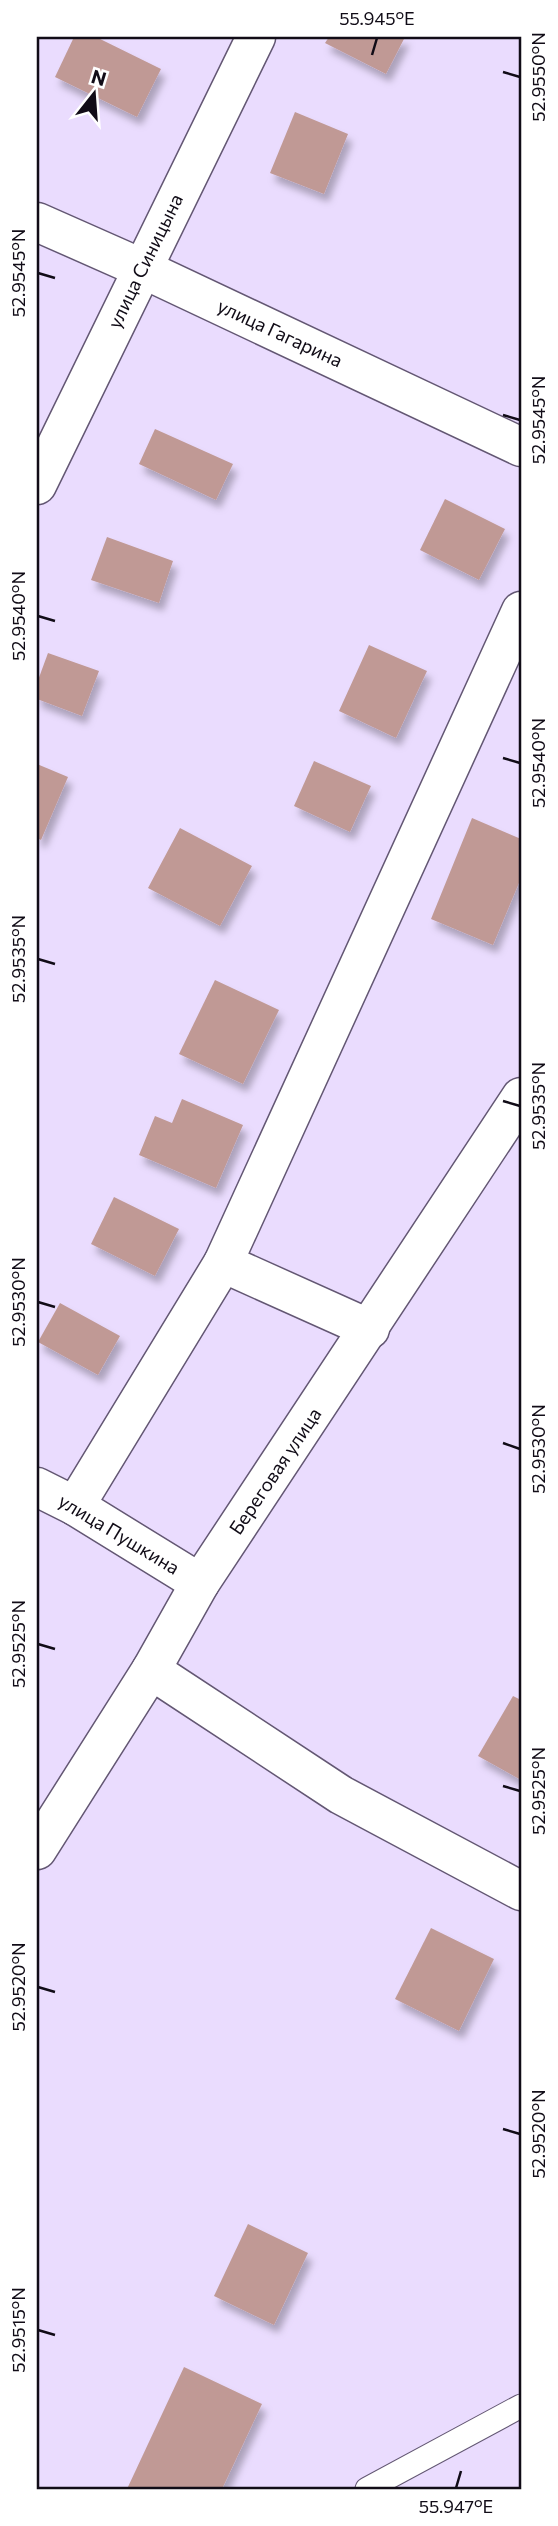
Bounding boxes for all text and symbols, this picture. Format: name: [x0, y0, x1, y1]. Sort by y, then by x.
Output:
text: 55.945°E: [339, 7, 415, 29]
text: 52.9550°N: [527, 32, 549, 122]
north arrow: [60, 60, 130, 130]
text: N: [89, 64, 109, 90]
street label: улица Синицына: [102, 190, 187, 332]
text: 52.9545°N: [7, 229, 29, 317]
street label: улица Гагарина: [214, 294, 346, 372]
text: 52.9545°N: [527, 376, 549, 464]
text: 52.9540°N: [7, 571, 29, 661]
text: 52.9540°N: [527, 718, 549, 808]
text: 52.9535°N: [7, 915, 29, 1003]
text: 52.9535°N: [527, 1062, 549, 1150]
text: 52.9530°N: [7, 1257, 29, 1347]
street label: Береговая улица: [224, 1403, 326, 1539]
text: 52.9530°N: [527, 1404, 549, 1494]
street label: улица Пушкина: [55, 1488, 184, 1579]
text: 52.9525°N: [7, 1600, 29, 1688]
text: 52.9525°N: [527, 1747, 549, 1835]
text: 52.9520°N: [7, 1942, 29, 2032]
text: 52.9520°N: [527, 2089, 549, 2179]
text: 52.9515°N: [7, 2287, 29, 2373]
text: 55.947°E: [419, 2495, 493, 2517]

